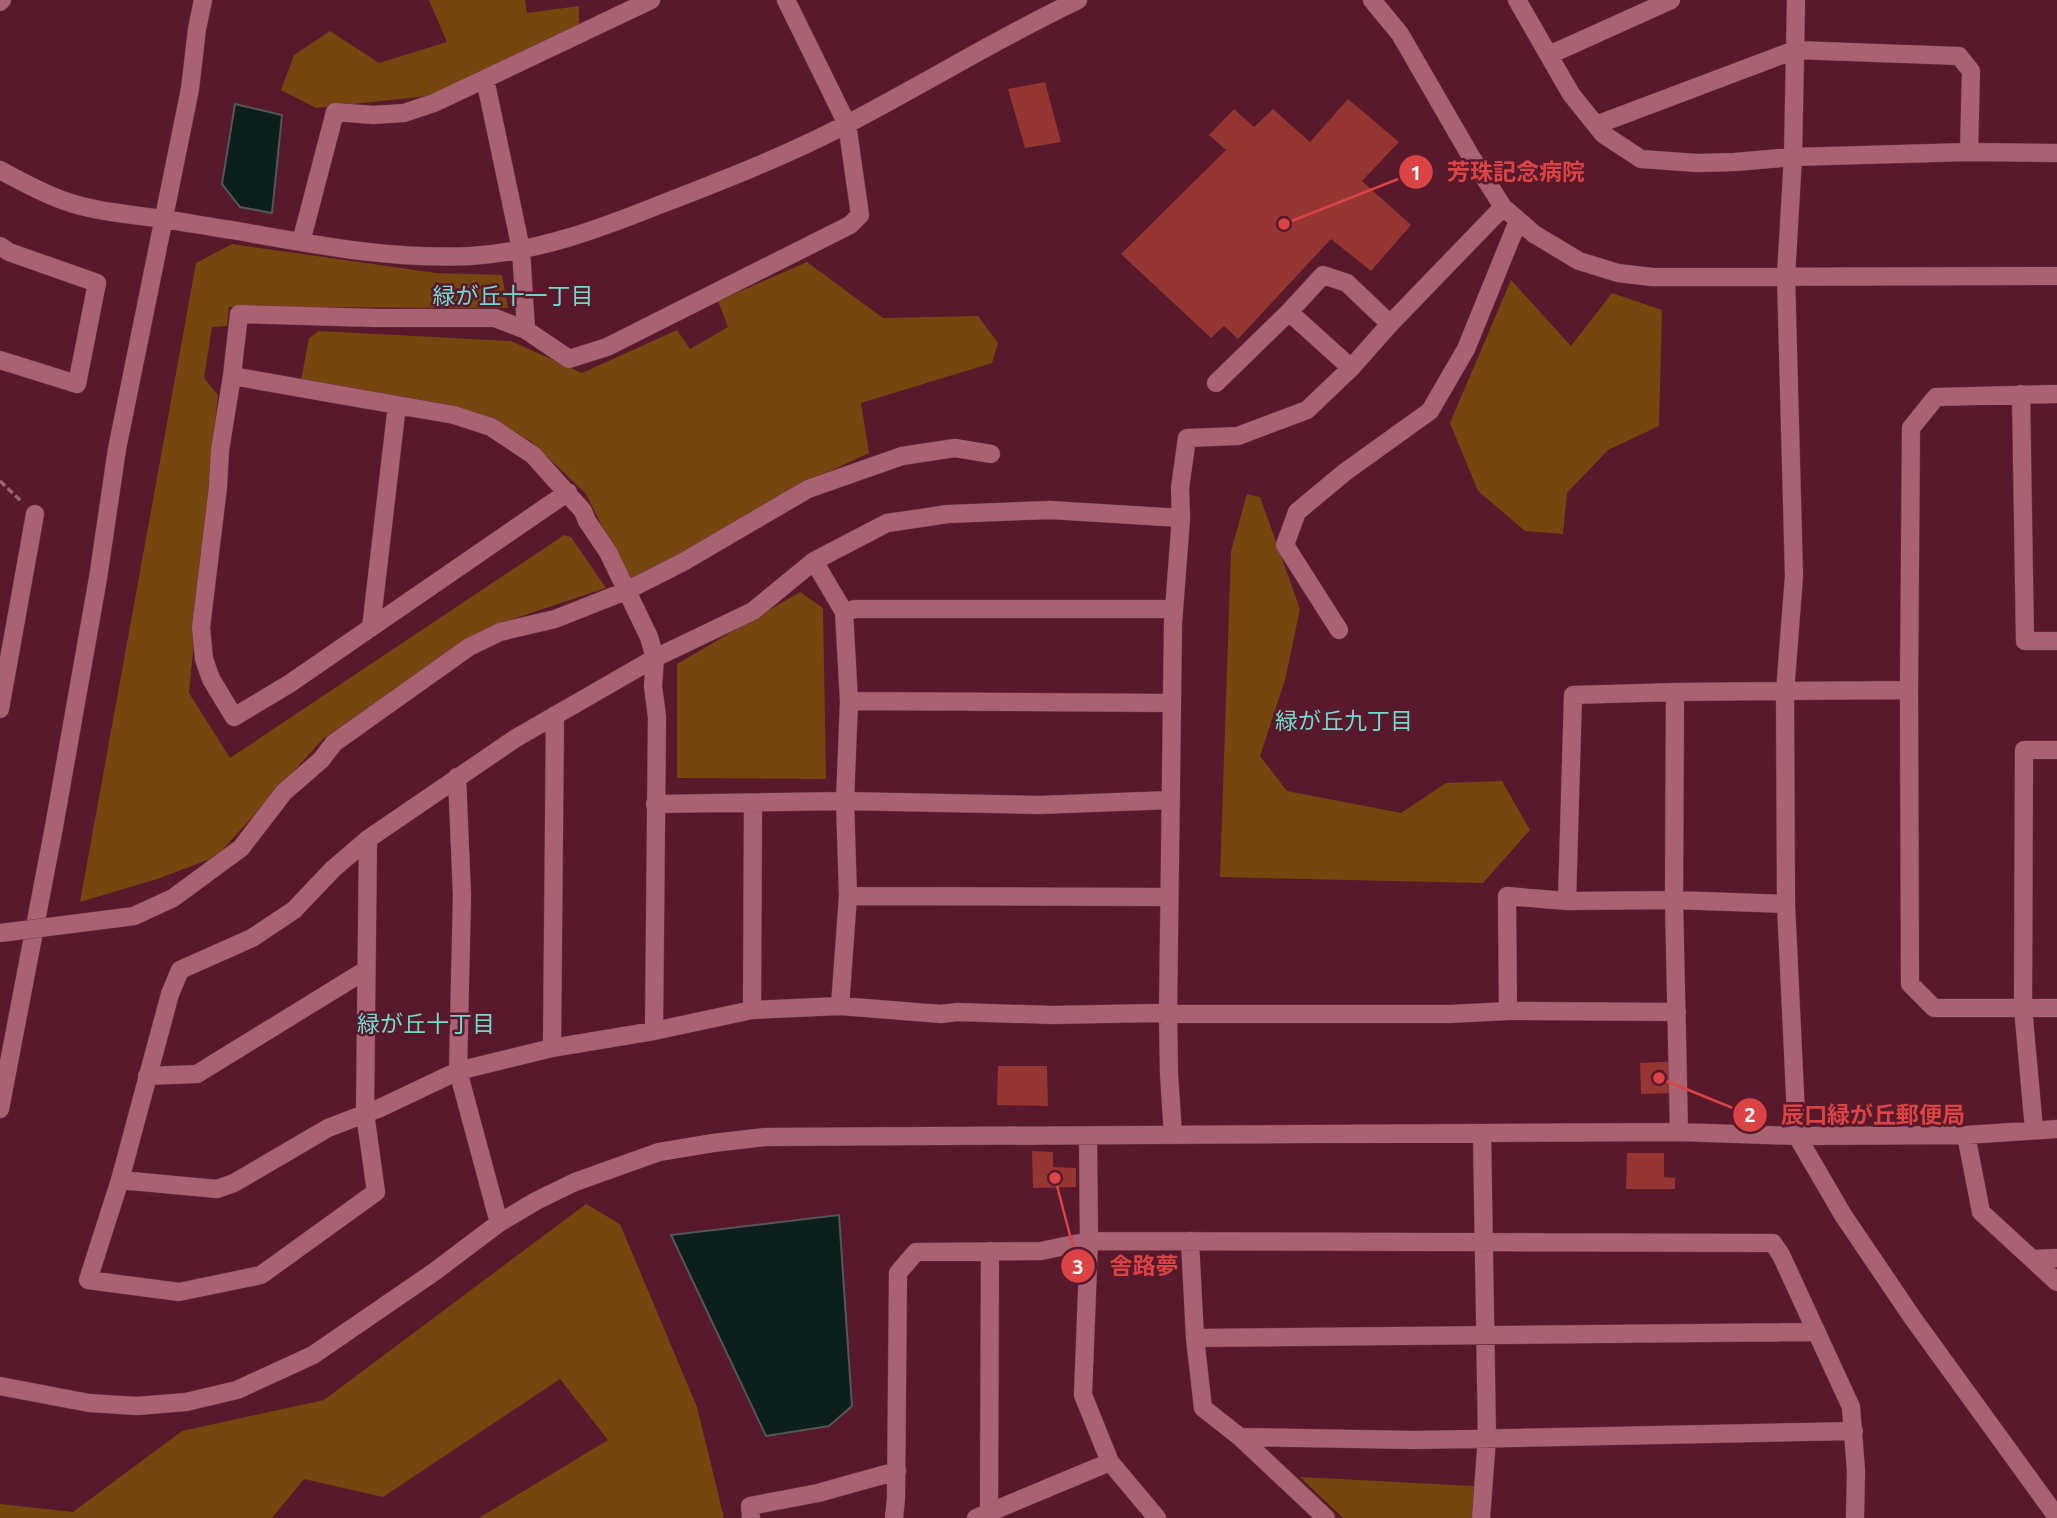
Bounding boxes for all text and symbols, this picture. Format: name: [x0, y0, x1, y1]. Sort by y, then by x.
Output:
callout: 芳珠記念病院: [1398, 150, 1599, 194]
text: 芳珠記念病院: [1447, 159, 1585, 184]
text: 1: [1410, 160, 1422, 184]
district label: 緑が丘十一丁目: [433, 283, 594, 308]
district label: 緑が丘九丁目: [1275, 708, 1413, 733]
district label: 緑が丘十丁目: [357, 1011, 495, 1036]
callout: 辰口緑が丘郵便局: [1732, 1093, 1979, 1137]
text: 2: [1744, 1102, 1756, 1126]
text: 辰口緑が丘郵便局: [1781, 1102, 1965, 1127]
callout: 舎路夢: [1061, 1244, 1193, 1288]
text: 舎路夢: [1110, 1253, 1179, 1278]
text: 3: [1072, 1254, 1084, 1278]

